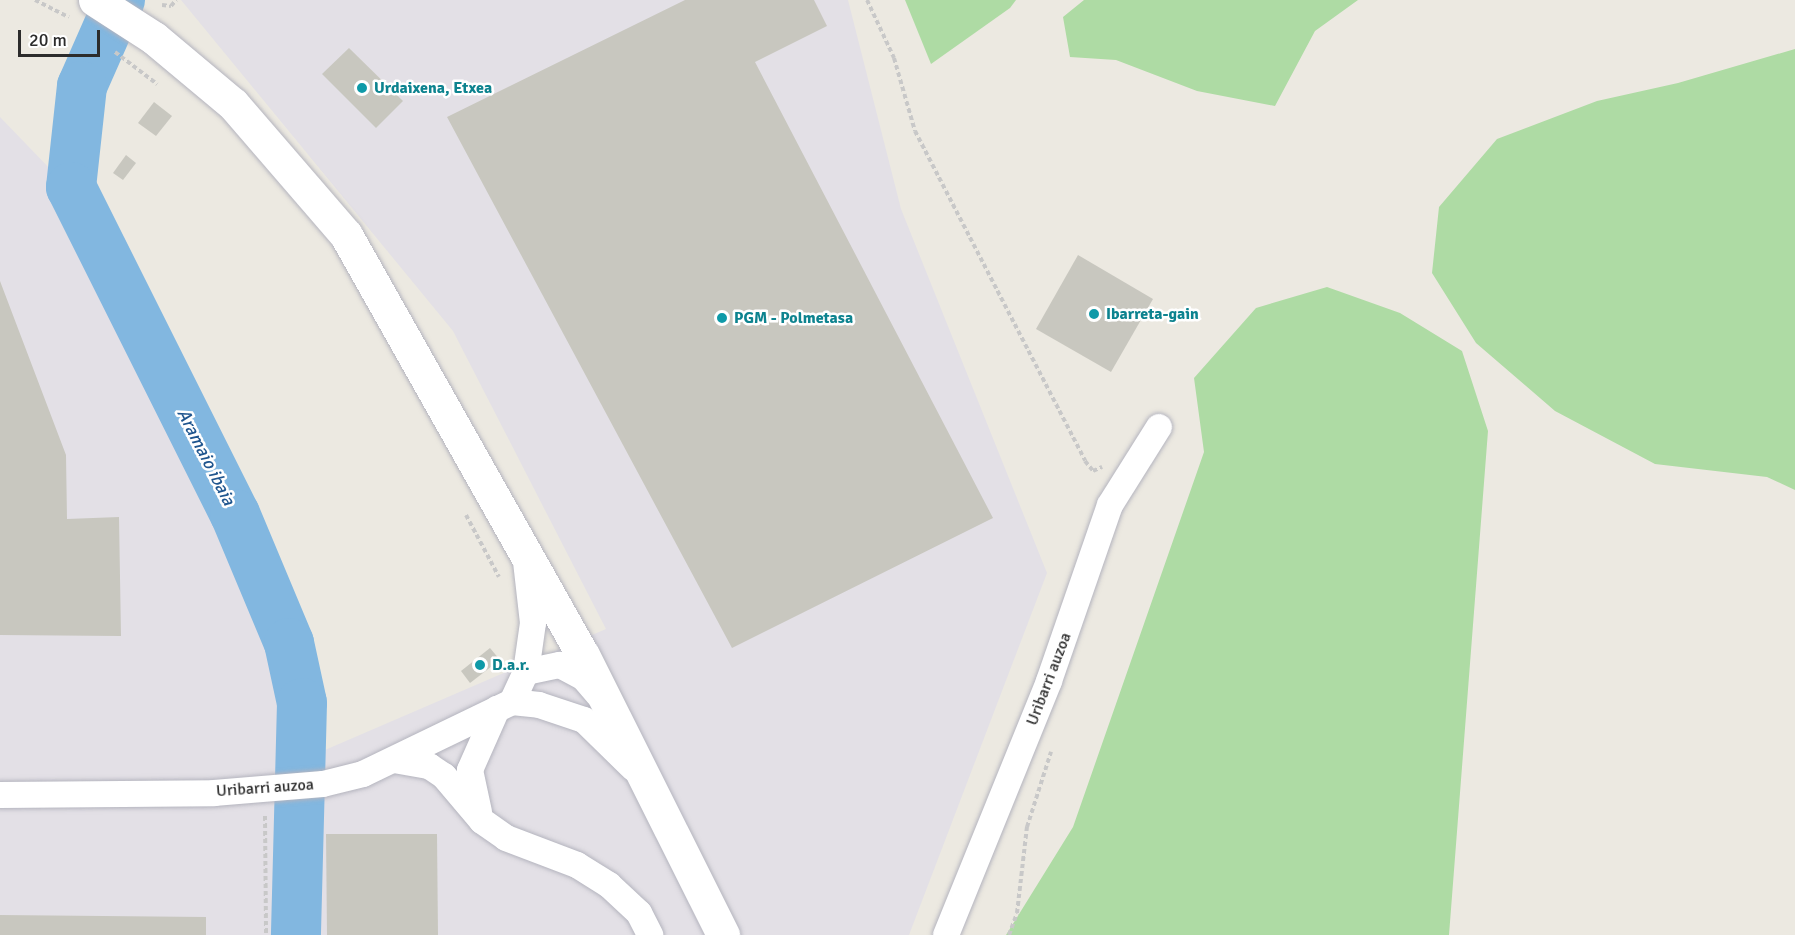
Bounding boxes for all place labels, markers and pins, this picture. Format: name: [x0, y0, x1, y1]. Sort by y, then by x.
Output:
place label: Urdaixena, Etxea: [374, 78, 492, 98]
marker: Urdaixena, Etxea: [355, 81, 369, 95]
place label: Ibarreta-gain: [1106, 304, 1199, 324]
marker: Ibarreta-gain: [1087, 307, 1101, 321]
place label: PGM - Polmetasa: [734, 308, 853, 328]
marker: PGM - Polmetasa: [715, 311, 729, 325]
place label: D.a.r.: [492, 655, 530, 675]
marker: D.a.r.: [473, 658, 487, 672]

